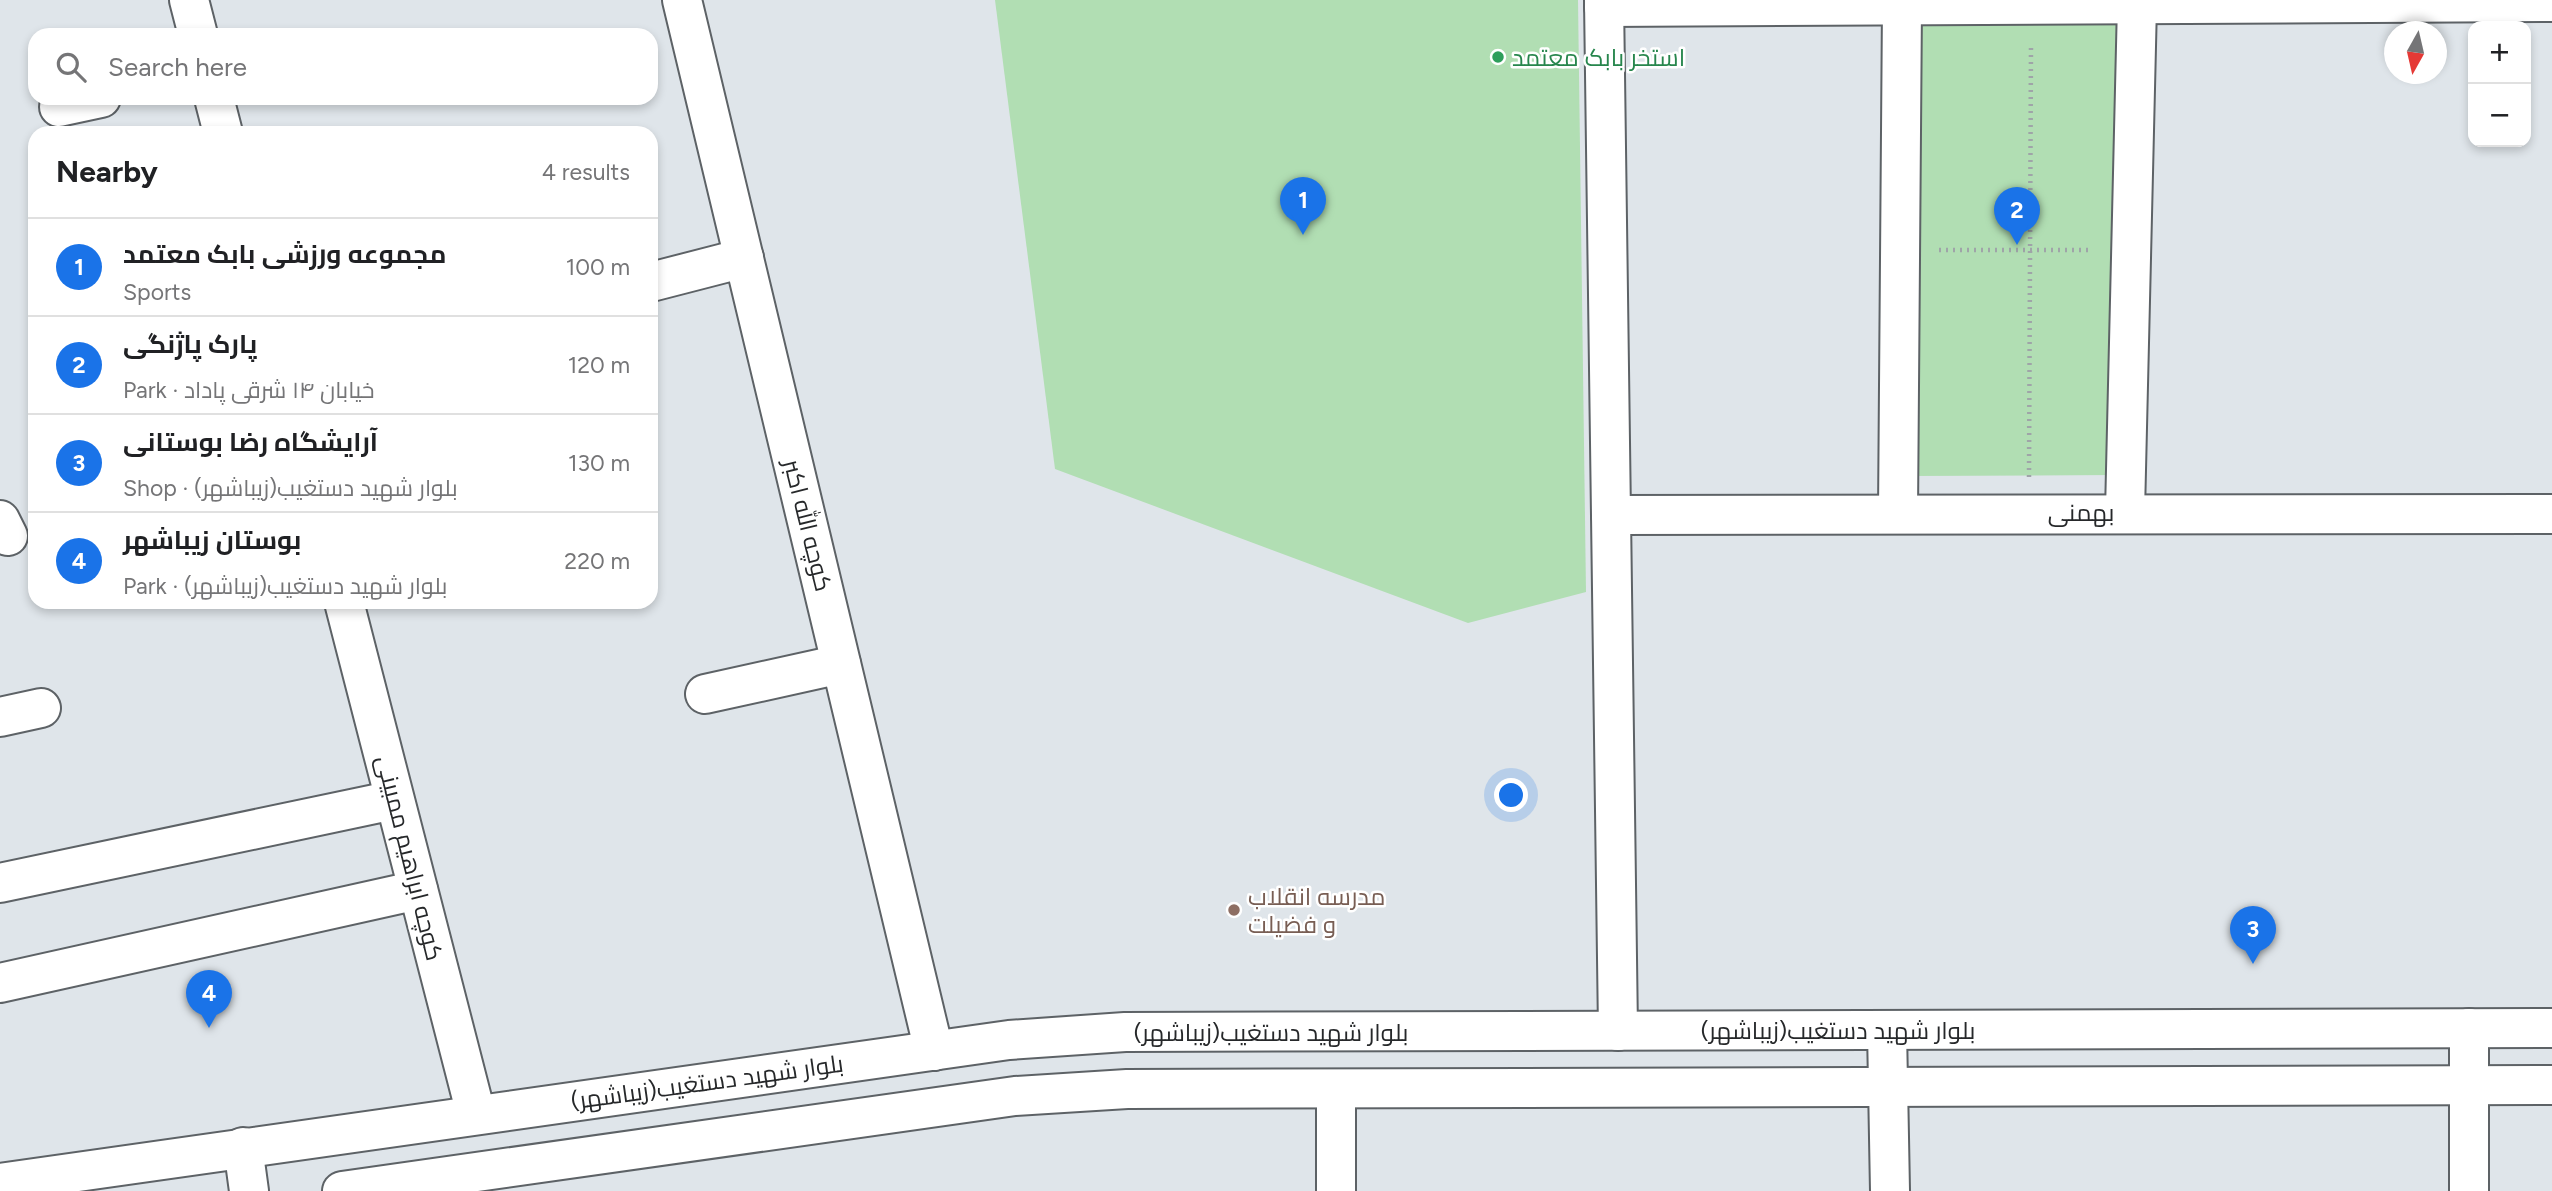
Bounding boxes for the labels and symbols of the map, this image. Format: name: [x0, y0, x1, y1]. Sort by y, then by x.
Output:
north arrow: [2384, 21, 2447, 84]
place label: استخر بابک معتمد: [1512, 43, 1685, 72]
marker: استخر بابک معتمد: [1490, 49, 1506, 65]
pin: 1: [1280, 177, 1326, 235]
pin: 2: [1994, 187, 2040, 245]
street label: کوچه الله اکبر: [775, 454, 839, 595]
street label: بهمنی: [2048, 498, 2114, 527]
street label: کوچه ابراهیم ممبینی: [369, 752, 450, 964]
your location: [1494, 778, 1528, 812]
place label: مدرسه انقلاب و فضیلت: [1248, 882, 1385, 939]
marker: مدرسه انقلاب و فضیلت: [1226, 902, 1242, 918]
pin: 3: [2230, 906, 2276, 964]
pin: 4: [186, 970, 232, 1028]
street label: بلوار شهید دستغیب(زیباشهر): [1701, 1016, 1975, 1045]
street label: بلوار شهید دستغیب(زیباشهر): [1134, 1018, 1408, 1047]
street label: بلوار شهید دستغیب(زیباشهر): [569, 1049, 845, 1115]

